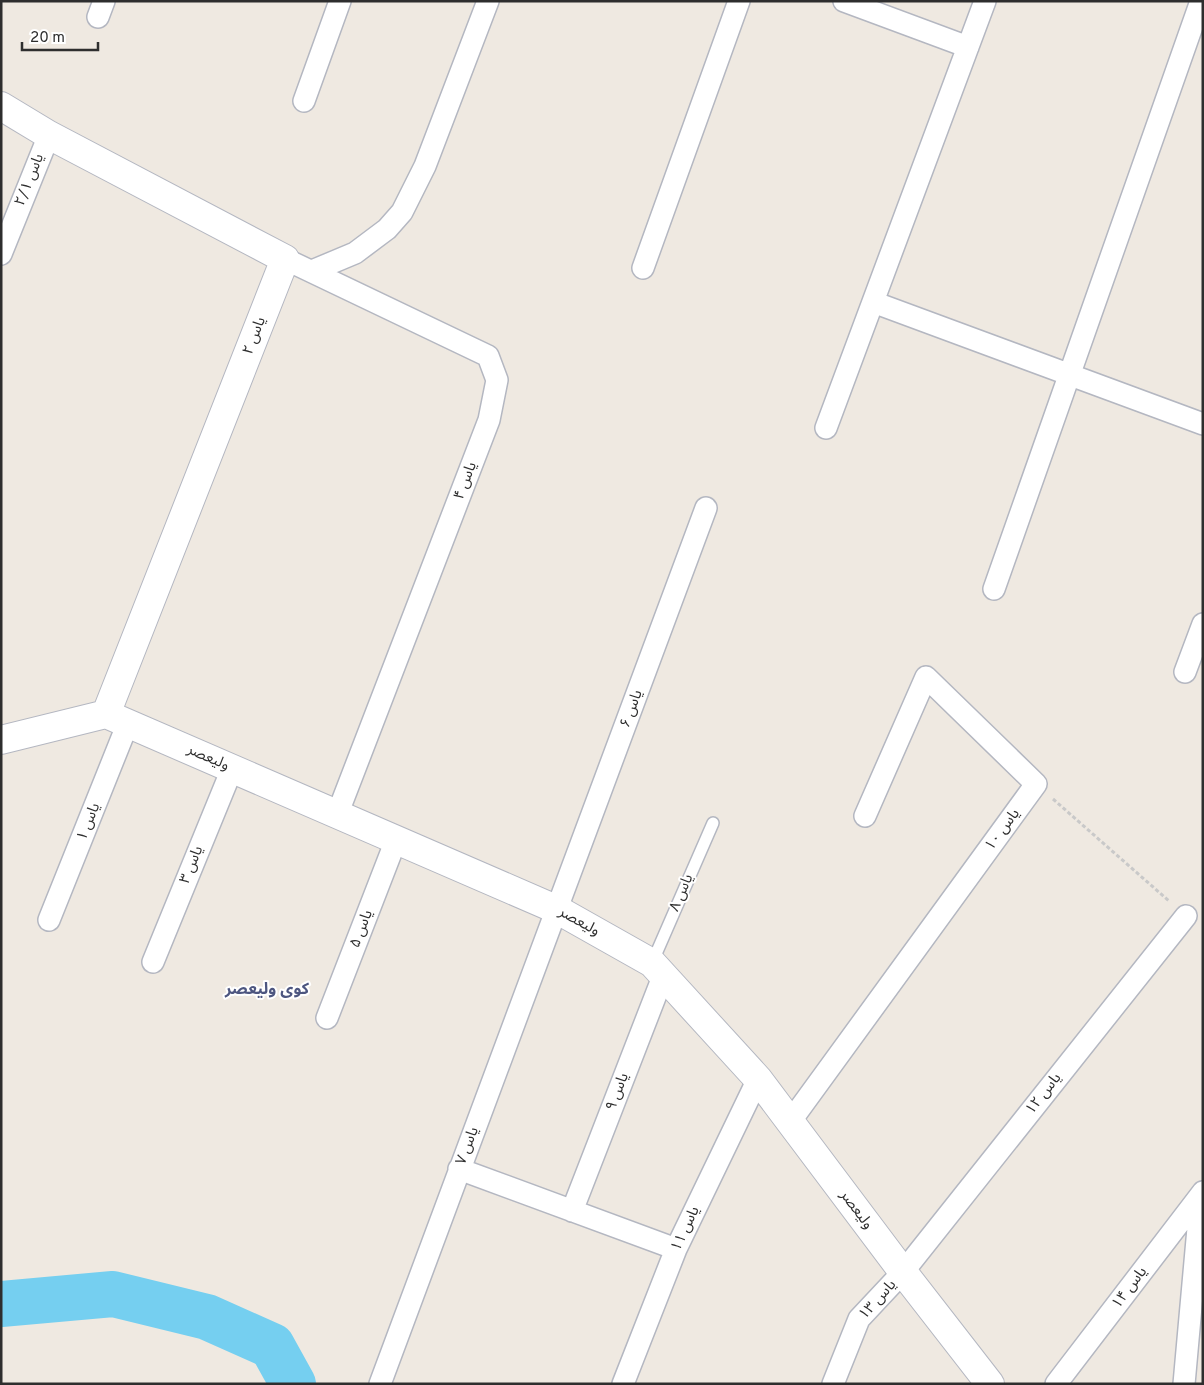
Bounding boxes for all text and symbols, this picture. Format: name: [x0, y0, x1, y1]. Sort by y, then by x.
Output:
scale bar: [22, 20, 99, 52]
text: 20 m: [30, 29, 65, 48]
street label: یاس ۲/۱: [11, 151, 49, 209]
street label: یاس ۲: [239, 314, 271, 358]
street label: یاس ۴: [450, 459, 482, 503]
street label: یاس ۶: [616, 687, 648, 731]
street label: ولیعصر: [183, 740, 232, 776]
street label: یاس ۱: [73, 800, 105, 844]
street label: یاس ۱۰: [981, 805, 1025, 855]
street label: یاس ۳: [176, 843, 208, 887]
street label: یاس ۸: [666, 871, 698, 915]
street label: ولیعصر: [554, 902, 603, 941]
street label: یاس ۵: [346, 907, 378, 951]
district label: کوی ولیعصر: [224, 980, 310, 1000]
street label: یاس ۱۲: [1022, 1069, 1066, 1119]
street label: یاس ۹: [602, 1070, 634, 1114]
street label: یاس ۷: [452, 1124, 484, 1168]
street label: ولیعصر: [835, 1186, 877, 1233]
street label: یاس ۱۱: [667, 1203, 705, 1255]
street label: یاس ۱۴: [1108, 1263, 1152, 1313]
street label: یاس ۱۳: [855, 1276, 901, 1324]

